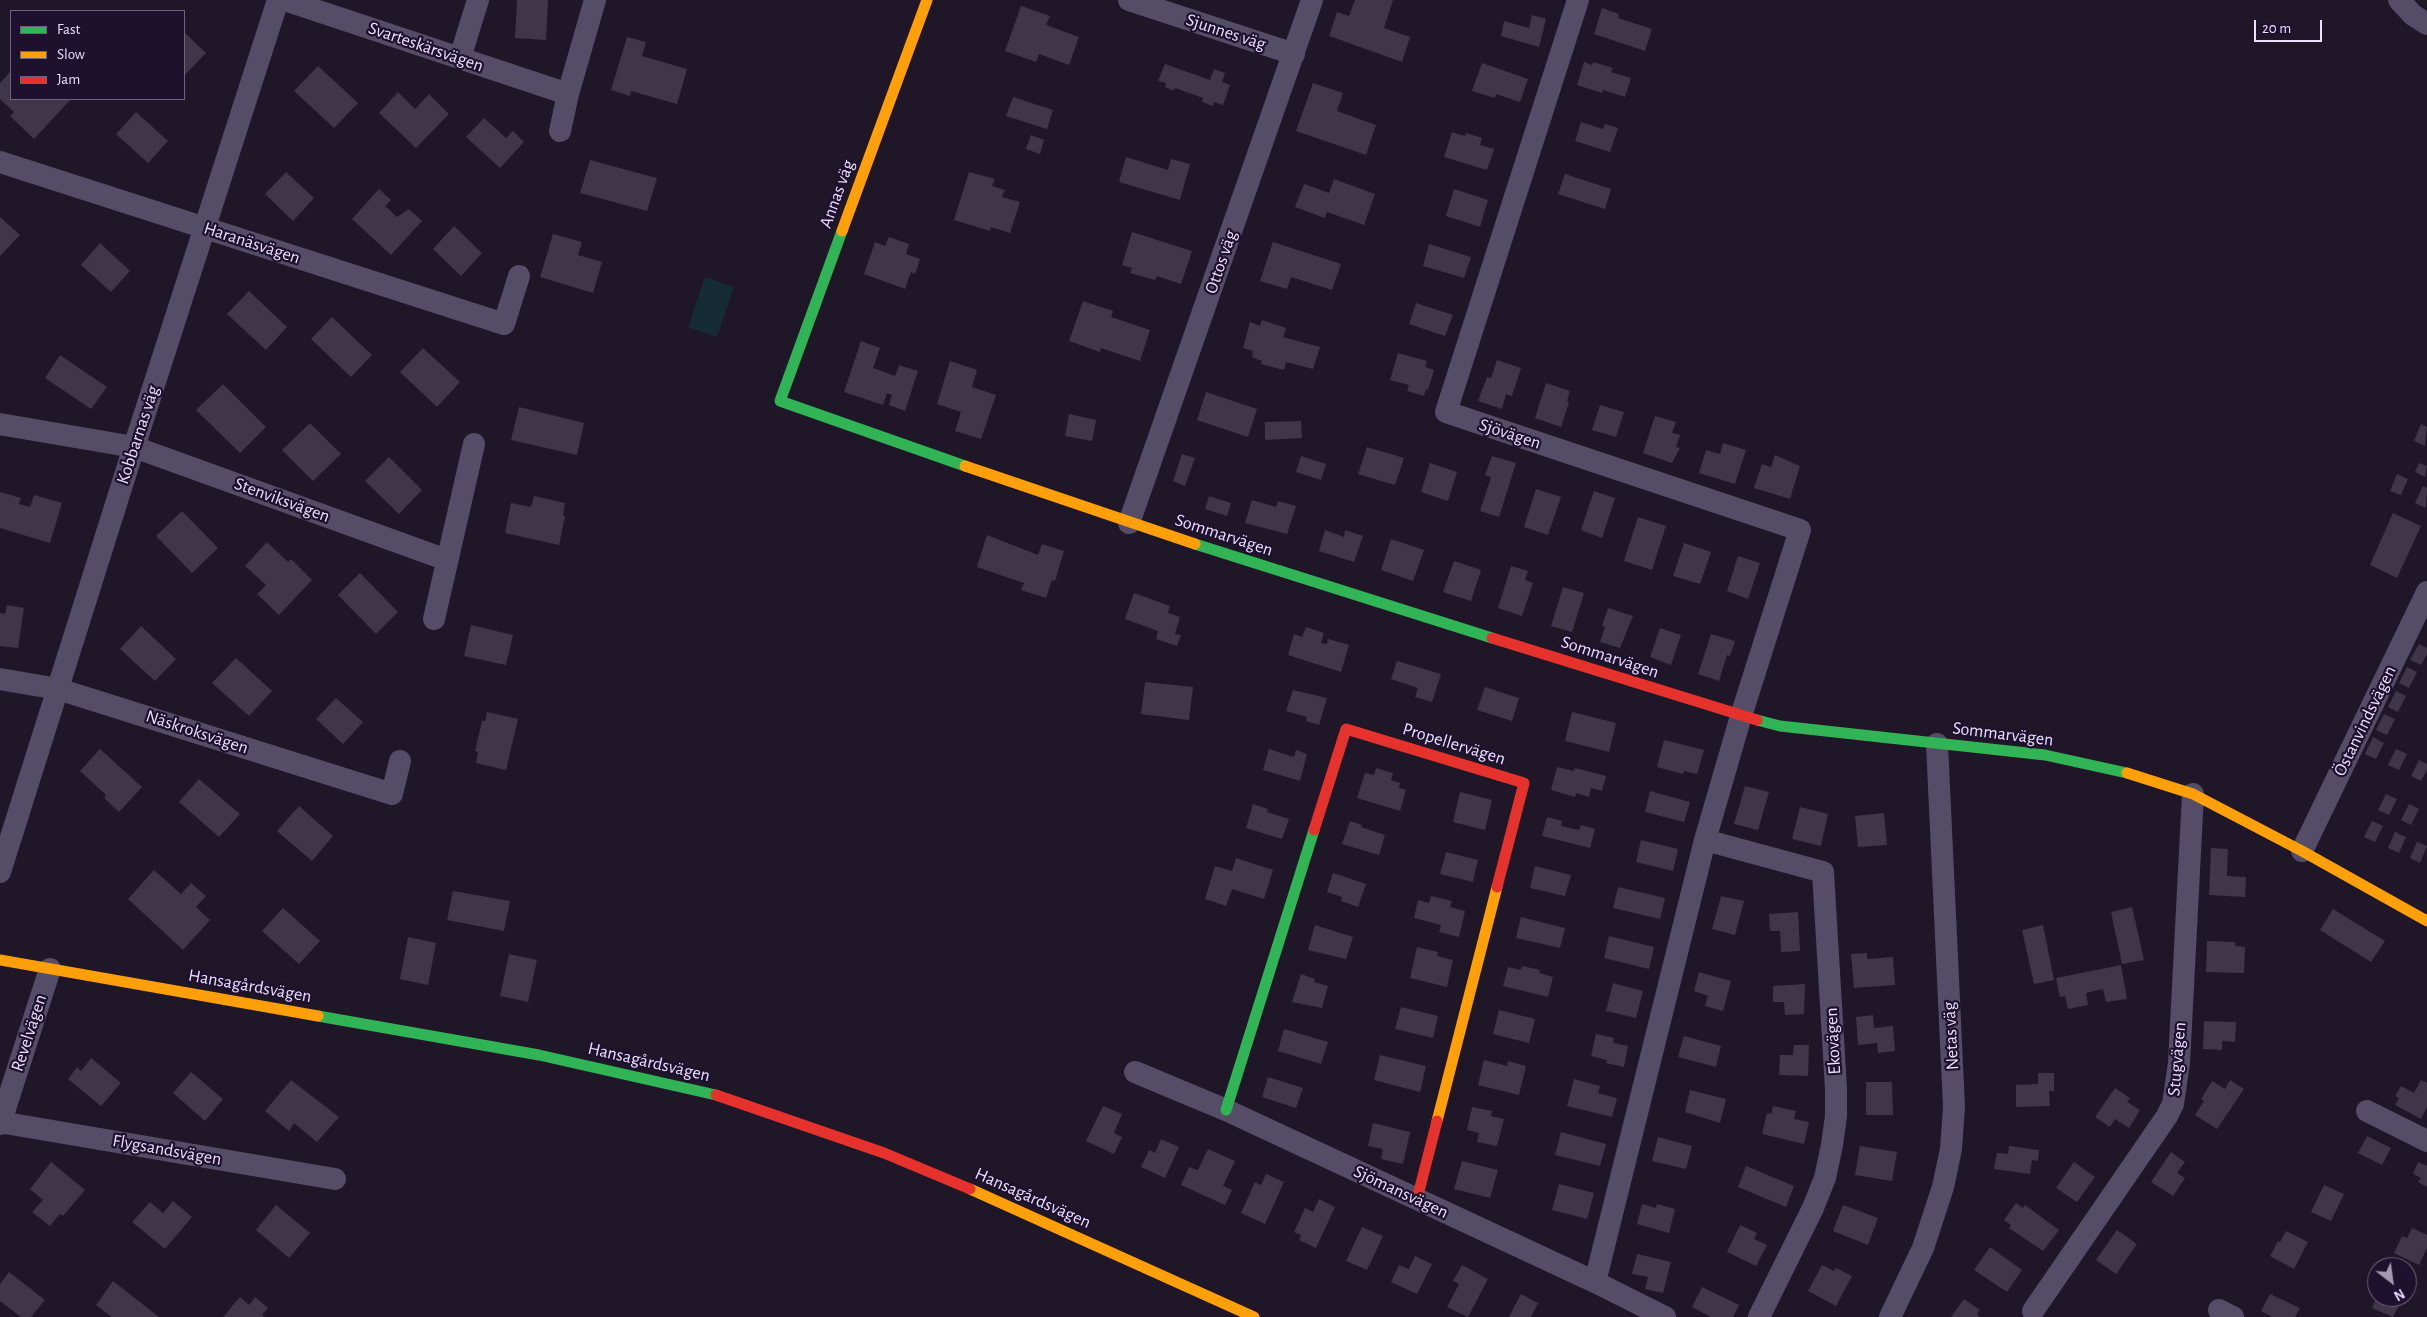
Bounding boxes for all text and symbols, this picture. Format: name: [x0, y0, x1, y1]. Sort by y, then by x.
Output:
street label: Sjunnes väg: [1183, 9, 1269, 55]
legend: [10, 10, 185, 100]
scale bar: [2257, 10, 2324, 42]
street label: Svarteskärsvägen: [366, 17, 486, 77]
text: 20 m: [2262, 21, 2291, 36]
text: Fast: [57, 22, 80, 37]
text: Slow: [57, 47, 85, 62]
text: Jam: [57, 72, 80, 87]
street label: Annas väg: [815, 157, 859, 231]
street label: Haranäsvägen: [201, 217, 303, 269]
street label: Ottos väg: [1200, 228, 1242, 296]
street label: Kobbarnas väg: [112, 383, 164, 487]
street label: Sjövägen: [1476, 414, 1544, 454]
street label: Stenviksvägen: [231, 473, 333, 527]
street label: Sommarvägen: [1172, 509, 1276, 561]
street label: Sommarvägen: [1558, 631, 1662, 683]
street label: Östanvindsvägen: [2329, 662, 2401, 780]
street label: Näskroksvägen: [143, 705, 251, 759]
street label: Sommarvägen: [1951, 717, 2055, 751]
street label: Propellervägen: [1400, 718, 1508, 770]
street label: Hansagårdsvägen: [187, 965, 313, 1007]
street label: Revelvägen: [6, 992, 52, 1074]
street label: Netas väg: [1938, 1001, 1964, 1071]
street label: Ekovägen: [1820, 1007, 1846, 1075]
street label: Stugvägen: [2163, 1021, 2191, 1097]
street label: Hansagårdsvägen: [586, 1037, 712, 1087]
street label: Flygsandsvägen: [111, 1130, 223, 1170]
street label: Sjömansvägen: [1350, 1161, 1452, 1223]
street label: Hansagårdsvägen: [972, 1163, 1094, 1233]
north arrow: [2367, 1257, 2417, 1307]
text: N: [2391, 1286, 2407, 1303]

